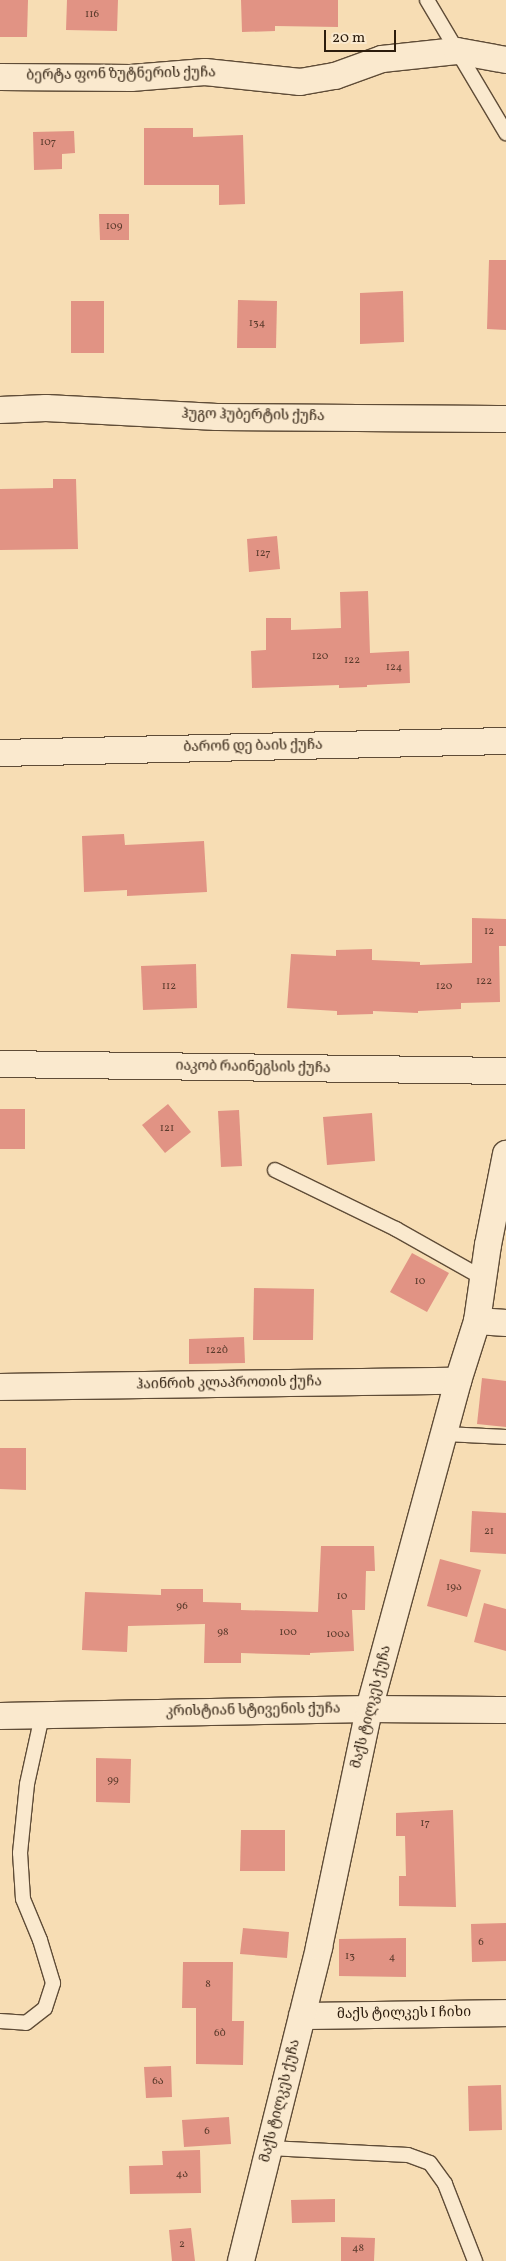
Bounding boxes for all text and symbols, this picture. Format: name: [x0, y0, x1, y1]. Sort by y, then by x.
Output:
house number: 116: [85, 8, 99, 22]
scale bar: [326, 20, 398, 52]
text: 20 m: [332, 28, 365, 49]
street label: ბერტა ფონ ზუტნერის ქუჩა: [26, 65, 216, 85]
house number: 107: [40, 136, 56, 150]
house number: 109: [106, 220, 122, 234]
house number: 134: [249, 317, 265, 331]
street label: ჰუგო ჰუბერტის ქუჩა: [181, 406, 325, 426]
house number: 127: [255, 547, 271, 561]
house number: 120: [312, 650, 328, 664]
house number: 122: [344, 654, 360, 668]
house number: 124: [386, 661, 402, 675]
street label: ბარონ დე ბაის ქუჩა: [183, 737, 323, 757]
house number: 12: [484, 925, 494, 939]
house number: 122: [476, 975, 492, 989]
house number: 112: [162, 980, 176, 994]
house number: 120: [436, 980, 452, 994]
street label: იაკობ რაინეგსის ქუჩა: [175, 1058, 331, 1078]
house number: 121: [160, 1122, 174, 1136]
house number: 10: [415, 1275, 425, 1289]
house number: 122ბ: [206, 1344, 228, 1358]
street label: ჰაინრიხ კლაპროთის ქუჩა: [136, 1374, 322, 1394]
house number: 21: [484, 1525, 494, 1539]
house number: 19ა: [446, 1581, 462, 1595]
house number: 10: [337, 1590, 347, 1604]
house number: 96: [176, 1600, 188, 1614]
house number: 98: [217, 1626, 229, 1640]
house number: 100: [279, 1626, 297, 1640]
house number: 100ა: [326, 1628, 350, 1642]
street label: მაქს ტილკეს ქუჩა: [349, 1644, 395, 1770]
street label: კრისტიან სტივენის ქუჩა: [166, 1701, 340, 1721]
house number: 99: [107, 1774, 119, 1788]
house number: 17: [420, 1817, 430, 1831]
house number: 6: [478, 1936, 484, 1950]
house number: 13: [345, 1950, 355, 1964]
house number: 4: [389, 1951, 395, 1965]
house number: 8: [205, 1978, 211, 1992]
street label: მაქს ტილკეს I ჩიხი: [337, 2004, 471, 2024]
house number: 6ბ: [214, 2027, 226, 2041]
street label: მაქს ტილკეს ქუჩა: [258, 2038, 304, 2164]
house number: 6ა: [152, 2075, 164, 2089]
house number: 6: [204, 2125, 210, 2139]
house number: 4ა: [176, 2168, 188, 2182]
house number: 2: [179, 2238, 185, 2252]
house number: 48: [352, 2242, 364, 2256]

